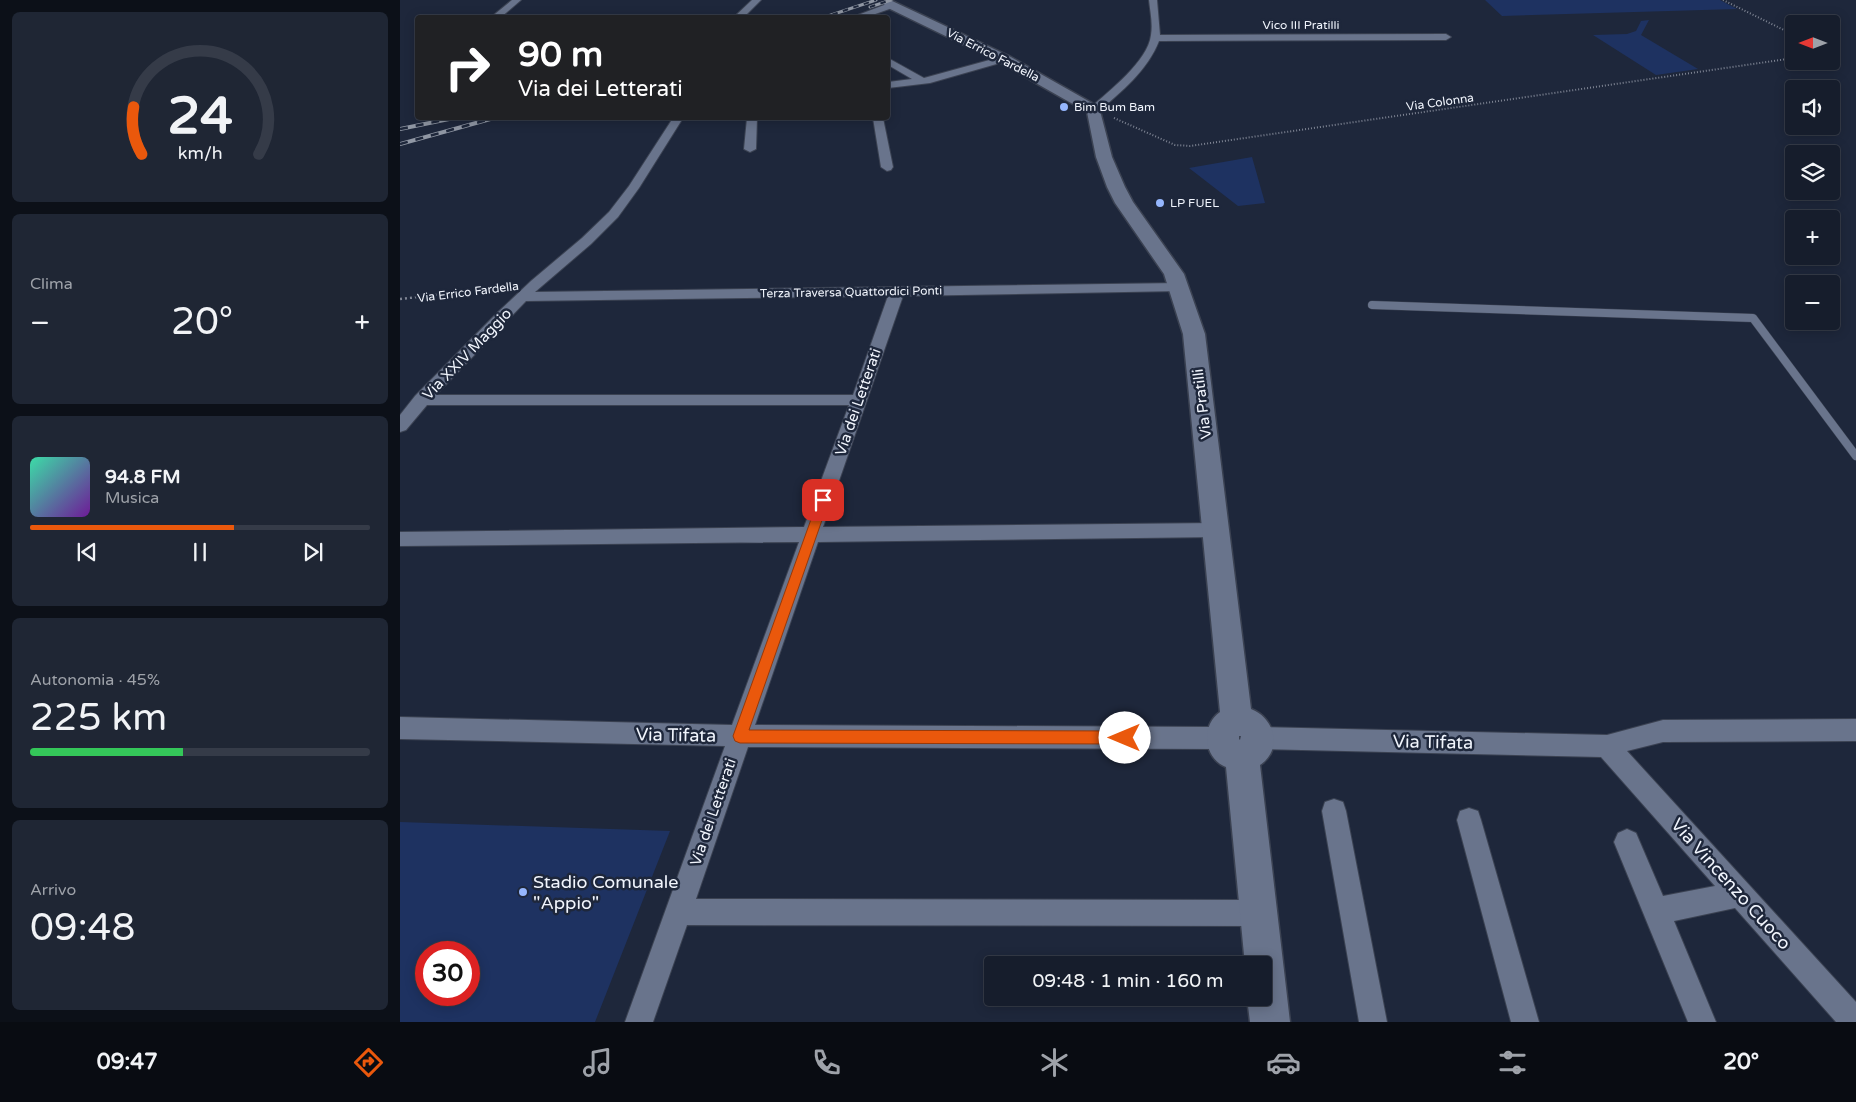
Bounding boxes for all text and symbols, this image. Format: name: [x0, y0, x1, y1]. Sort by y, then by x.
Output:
north arrow: [1785, 15, 1840, 70]
map controls: [1785, 15, 1840, 330]
street label: Vico III Pratilli: [1262, 18, 1340, 32]
street label: Via Errico Fardella: [944, 26, 1042, 84]
text: 90 m: [518, 34, 603, 76]
icon: right: [435, 35, 500, 100]
text: Via dei Letterati: [518, 76, 683, 102]
button: sound: [1785, 80, 1840, 135]
text: 24: [167, 85, 233, 148]
street label: Via Colonna: [1405, 90, 1475, 114]
place label: Bim Bum Bam: [1074, 100, 1155, 114]
marker: Bim Bum Bam: [1058, 101, 1070, 113]
text: km/h: [178, 143, 222, 164]
button: layers: [1785, 145, 1840, 200]
place label: LP FUEL: [1170, 196, 1219, 210]
marker: LP FUEL: [1154, 197, 1166, 209]
button: +: [1785, 210, 1840, 265]
text: Clima: [30, 274, 73, 294]
button: −: [1785, 275, 1840, 330]
street label: Via Errico Fardella: [416, 279, 520, 305]
street label: Terza Traversa Quattordici Ponti: [760, 283, 942, 301]
text: 20°: [171, 299, 233, 345]
street label: Via XXIV Maggio: [419, 305, 515, 403]
text: −: [30, 306, 50, 340]
text: +: [354, 306, 370, 340]
street label: Via dei Letterati: [831, 346, 885, 458]
street label: Via Pratilli: [1189, 368, 1215, 440]
text: 94.8 FM: [105, 466, 181, 488]
pin: [802, 479, 844, 521]
icon: arrive: [809, 486, 837, 514]
text: Musica: [105, 488, 159, 508]
icon: previous: [73, 538, 101, 566]
icon: pause: [186, 538, 214, 566]
icon: next: [299, 538, 327, 566]
text: Autonomia · 45%: [30, 670, 160, 690]
text: 225 km: [30, 695, 167, 741]
position arrow: [1098, 711, 1150, 763]
street label: Via Tifata: [636, 723, 716, 747]
street label: Via Tifata: [1393, 730, 1473, 754]
street label: Via dei Letterati: [686, 756, 740, 868]
street label: Via Vincenzo Cuoco: [1666, 814, 1796, 954]
place label: Stadio Comunale "Appio": [533, 871, 678, 914]
text: Arrivo: [30, 880, 76, 900]
marker: Stadio Comunale "Appio": [517, 886, 529, 898]
text: 09:48: [30, 905, 135, 951]
speed limit sign: 30: [415, 941, 480, 1006]
text: 09:48 · 1 min · 160 m: [1032, 970, 1224, 992]
icon: directions: [351, 1045, 386, 1080]
icon: music: [580, 1045, 615, 1080]
icon: phone: [809, 1045, 844, 1080]
icon: climate: [1037, 1045, 1072, 1080]
icon: car: [1266, 1045, 1301, 1080]
icon: filters: [1495, 1045, 1530, 1080]
text: 09:47: [97, 1049, 158, 1075]
text: 20°: [1723, 1049, 1759, 1075]

